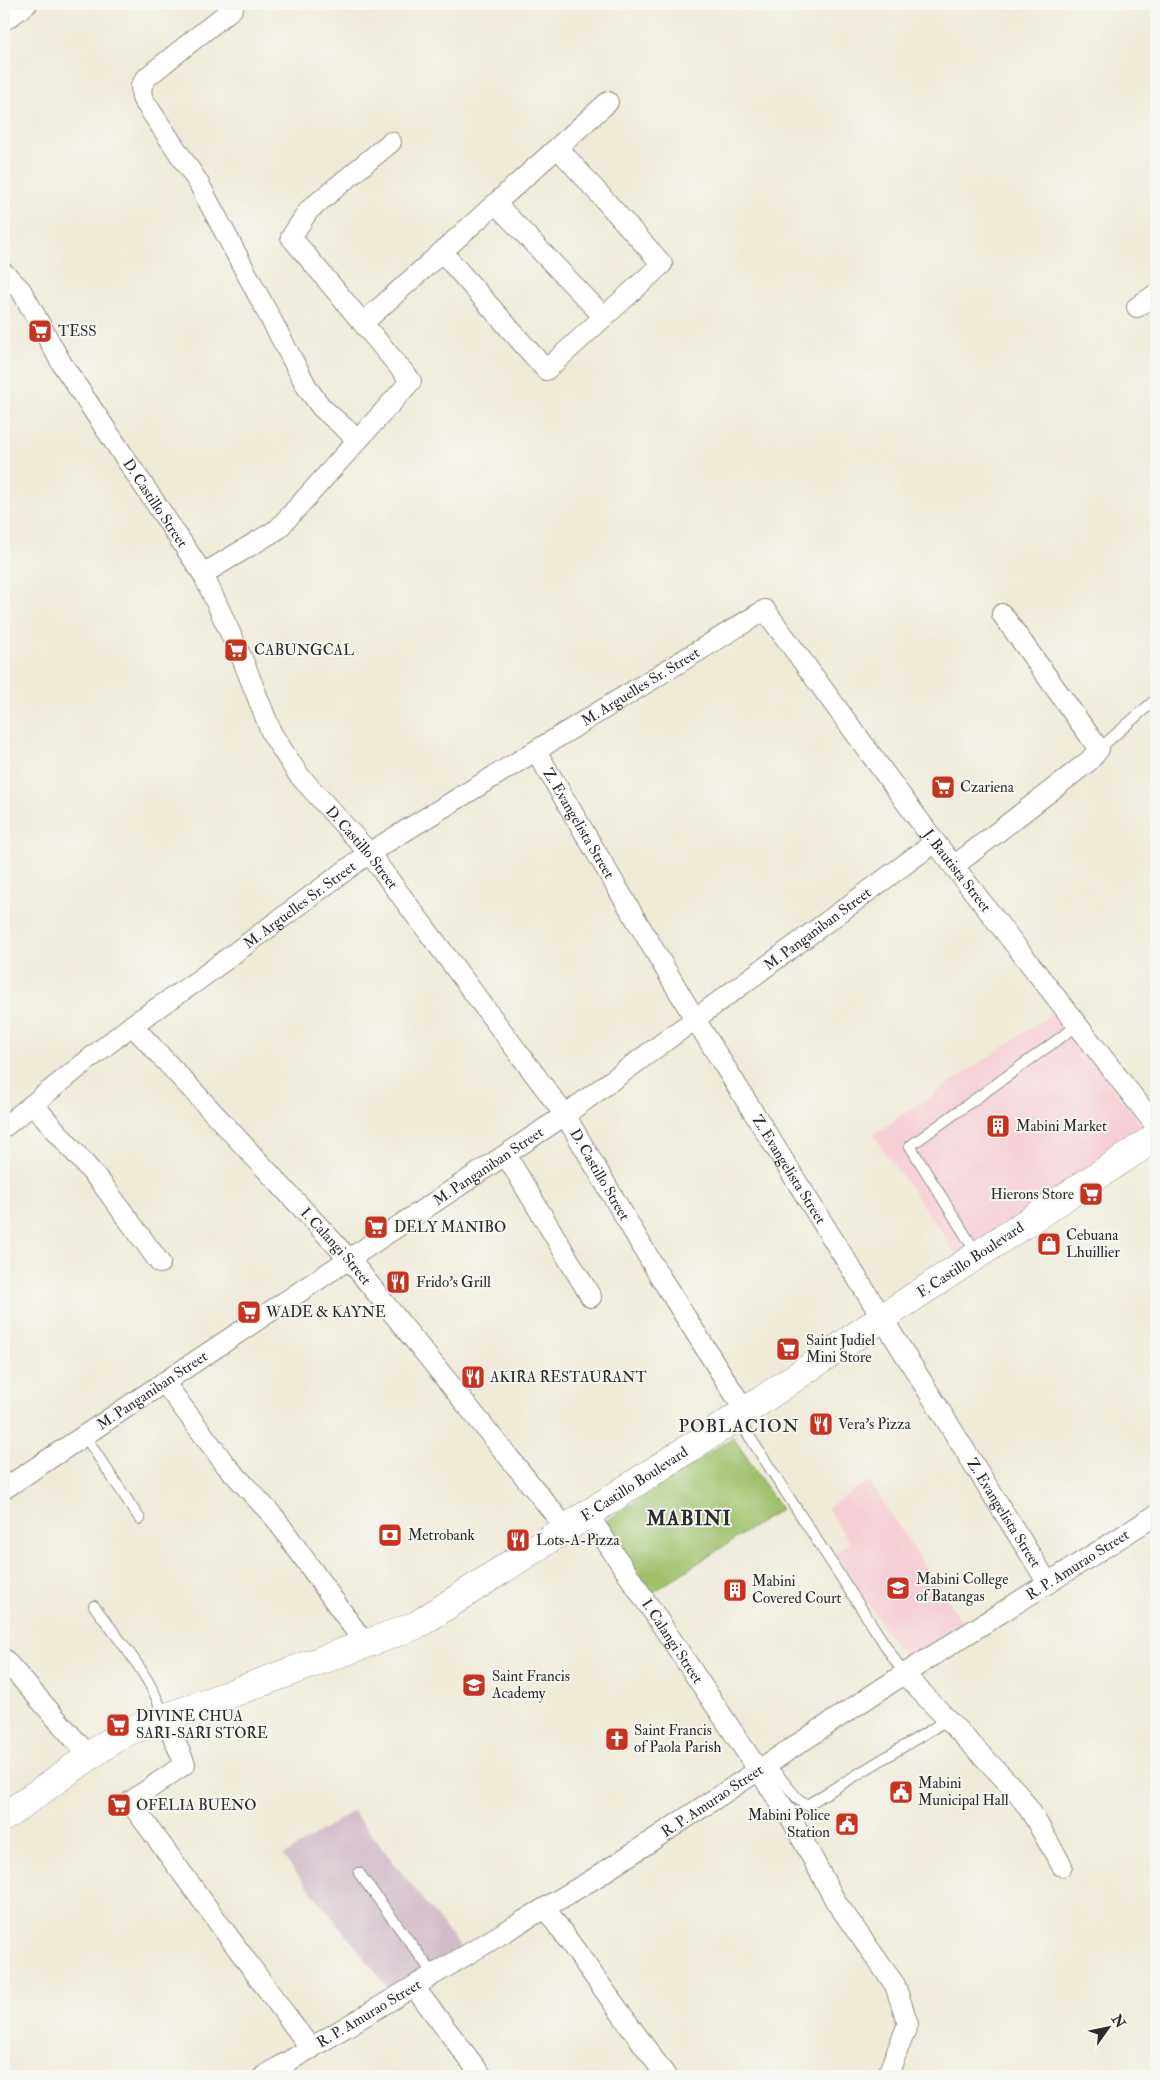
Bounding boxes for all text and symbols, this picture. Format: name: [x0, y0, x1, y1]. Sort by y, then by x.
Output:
supermarket icon: TESS: [27, 318, 53, 344]
place label: TESS: [58, 322, 97, 341]
street label: D. Castillo Street: [119, 455, 192, 551]
supermarket icon: CABUNGCAL: [223, 637, 249, 663]
place label: CABUNGCAL: [254, 641, 354, 660]
street label: M. Arguelles Sr. Street: [578, 643, 703, 730]
street label: Z. Evangelista Street: [539, 765, 619, 882]
supermarket icon: Czariena: [930, 774, 956, 800]
place label: Czariena: [960, 778, 1015, 797]
street label: D. Castillo Street: [322, 802, 402, 893]
street label: J. Bautista Street: [918, 824, 996, 916]
street label: M. Arguelles Sr. Street: [240, 857, 360, 953]
street label: M. Panganiban Street: [760, 883, 875, 975]
street label: Z. Evangelista Street: [748, 1111, 830, 1228]
building icon: Mabini Market: [985, 1113, 1011, 1139]
place label: Mabini Market: [1016, 1117, 1107, 1136]
street label: M. Panganiban Street: [429, 1122, 547, 1210]
street label: D. Castillo Street: [566, 1125, 634, 1224]
supermarket icon: Hierons Store: [1078, 1181, 1104, 1207]
place label: Hierons Store: [991, 1185, 1074, 1204]
street label: I. Calangi Street: [296, 1203, 376, 1289]
supermarket icon: DELY MANIBO: [363, 1214, 389, 1240]
street label: F. Castillo Boulevard: [913, 1217, 1028, 1302]
place label: DELY MANIBO: [394, 1218, 506, 1237]
place label: Cebuana Lhuillier: [1066, 1226, 1120, 1262]
shop icon: Cebuana Lhuillier: [1036, 1231, 1062, 1257]
restaurant icon: Frido's Grill: [385, 1269, 411, 1295]
place label: Frido's Grill: [416, 1273, 491, 1292]
supermarket icon: WADE & KAYNE: [236, 1299, 262, 1325]
place label: WADE & KAYNE: [265, 1303, 386, 1322]
place label: Saint Judiel Mini Store: [806, 1331, 875, 1367]
supermarket icon: Saint Judiel Mini Store: [775, 1336, 801, 1362]
street label: M. Panganiban Street: [93, 1347, 211, 1434]
restaurant icon: AKIRA RESTAURANT: [460, 1364, 486, 1390]
place label: AKIRA RESTAURANT: [489, 1368, 647, 1387]
restaurant icon: Vera's Pizza: [808, 1411, 834, 1437]
district label: POBLACION: [678, 1415, 800, 1438]
place label: Vera's Pizza: [838, 1415, 911, 1434]
street label: F. Castillo Boulevard: [577, 1442, 692, 1526]
street label: Z. Evangelista Street: [963, 1455, 1045, 1571]
district label: MABINI: [645, 1506, 732, 1531]
bank icon: Metrobank: [377, 1522, 403, 1548]
street label: R. P. Amurao Street: [1022, 1525, 1133, 1604]
place label: Metrobank: [408, 1526, 475, 1545]
restaurant icon: Lots-A-Pizza: [505, 1527, 531, 1553]
place label: Lots-A-Pizza: [536, 1531, 621, 1550]
place label: Mabini College of Batangas: [916, 1570, 1008, 1606]
place label: Mabini Covered Court: [752, 1572, 842, 1608]
school or university icon: Mabini College of Batangas: [885, 1575, 911, 1601]
building icon: Mabini Covered Court: [722, 1577, 748, 1603]
street label: I. Calangi Street: [637, 1595, 708, 1687]
place label: Saint Francis Academy: [491, 1667, 570, 1703]
school or university icon: Saint Francis Academy: [461, 1672, 487, 1698]
place label: DIVINE CHUA SARI-SARI STORE: [136, 1707, 268, 1743]
supermarket icon: DIVINE CHUA SARI-SARI STORE: [105, 1712, 131, 1738]
place label: Saint Francis of Paola Parish: [634, 1721, 721, 1757]
church icon: Saint Francis of Paola Parish: [604, 1726, 630, 1752]
street label: R. P. Amurao Street: [657, 1760, 767, 1841]
place label: Mabini Municipal Hall: [918, 1774, 1009, 1811]
public building icon: Mabini Municipal Hall: [888, 1779, 914, 1805]
supermarket icon: OFELIA BUENO: [106, 1792, 132, 1818]
place label: OFELIA BUENO: [136, 1796, 256, 1815]
place label: Mabini Police Station: [748, 1806, 830, 1842]
public building icon: Mabini Police Station: [834, 1811, 860, 1837]
street label: R. P. Amurao Street: [313, 1975, 425, 2052]
north arrow: [1082, 2002, 1132, 2052]
text: N: [1107, 2010, 1129, 2031]

